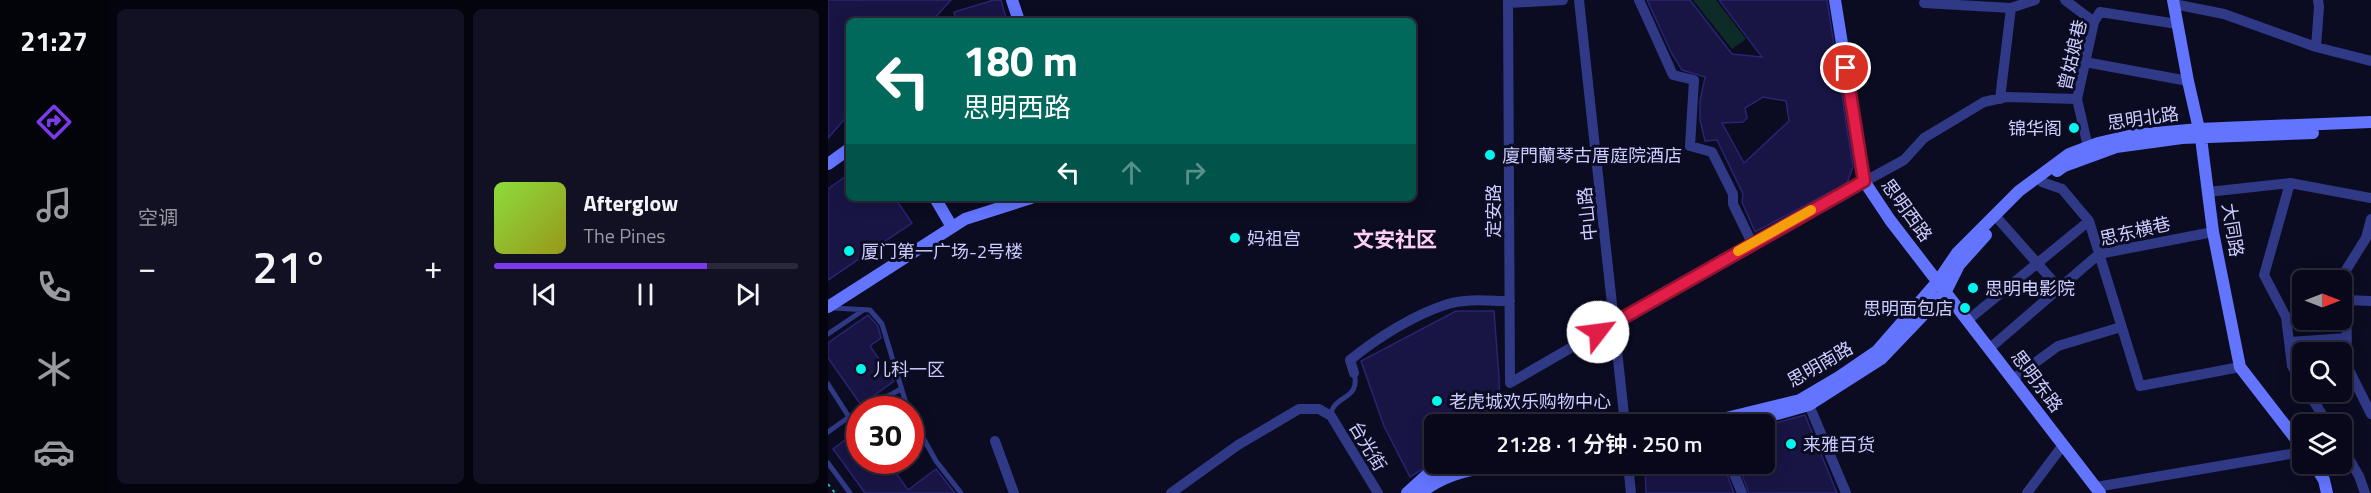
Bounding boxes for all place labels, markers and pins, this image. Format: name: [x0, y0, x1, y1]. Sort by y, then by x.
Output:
pin: [1820, 42, 1871, 93]
place label: 锦华阁: [2008, 115, 2062, 142]
marker: 锦华阁: [2067, 121, 2081, 135]
place label: 廈門蘭琴古厝庭院酒店: [1502, 142, 1682, 169]
marker: 廈門蘭琴古厝庭院酒店: [1483, 148, 1497, 162]
place label: 妈祖宫: [1247, 225, 1301, 252]
marker: 妈祖宫: [1228, 231, 1242, 245]
place label: 厦门第一广场-2号楼: [861, 238, 1023, 265]
marker: 厦门第一广场-2号楼: [842, 244, 856, 258]
place label: 思明电影院: [1985, 275, 2075, 302]
marker: 思明电影院: [1966, 281, 1980, 295]
place label: 思明面包店: [1863, 295, 1953, 322]
marker: 思明面包店: [1958, 301, 1972, 315]
place label: 儿科一区: [873, 356, 945, 383]
marker: 儿科一区: [854, 362, 868, 376]
place label: 老虎城欢乐购物中心: [1449, 388, 1611, 415]
marker: 老虎城欢乐购物中心: [1430, 394, 1444, 408]
place label: 来雅百货: [1803, 431, 1875, 458]
marker: 来雅百货: [1784, 437, 1798, 451]

